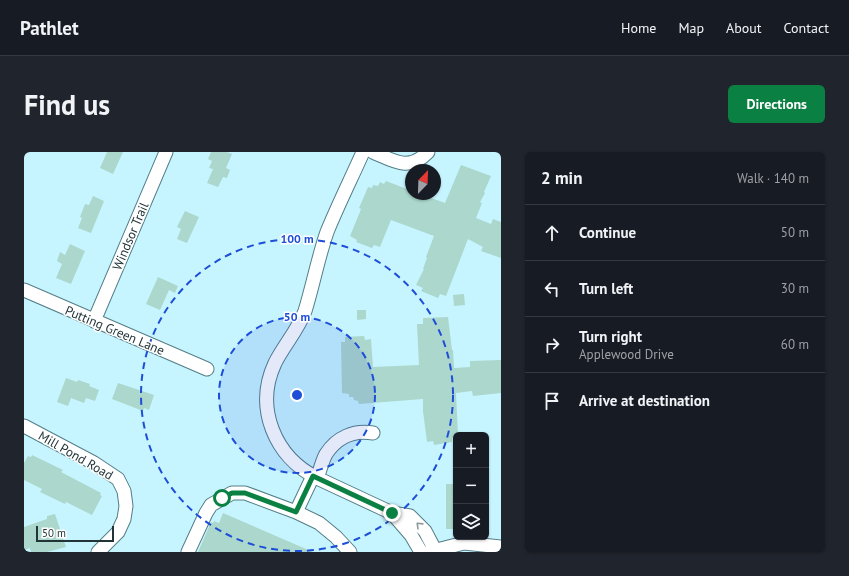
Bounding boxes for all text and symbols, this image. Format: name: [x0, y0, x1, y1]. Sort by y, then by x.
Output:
text: Pathlet: [20, 16, 79, 40]
text: Home: [621, 19, 656, 37]
text: Map: [678, 19, 704, 37]
text: About: [726, 19, 762, 37]
text: Contact: [784, 19, 829, 37]
button: Directions: [728, 85, 825, 123]
text: Find us: [24, 86, 110, 123]
north arrow: [405, 164, 441, 200]
text: 2 min: [541, 167, 582, 189]
text: Walk · 140 m: [737, 170, 809, 187]
street label: Windsor Trail: [109, 199, 152, 273]
icon: ahead: [541, 222, 563, 244]
text: Continue: [579, 223, 636, 242]
text: 50 m: [781, 224, 809, 241]
text: 100 m: [280, 231, 314, 246]
icon: left: [541, 278, 563, 300]
text: Turn left: [579, 279, 633, 298]
text: 30 m: [781, 280, 809, 297]
street label: Putting Green Lane: [63, 302, 167, 359]
text: 50 m: [284, 309, 310, 324]
text: Turn right: [579, 327, 642, 346]
icon: right: [541, 334, 563, 356]
text: 60 m: [781, 336, 809, 353]
text: Applewood Drive: [579, 346, 674, 363]
centre of rings: [290, 388, 304, 402]
icon: arrive: [541, 390, 563, 412]
text: Arrive at destination: [579, 391, 710, 410]
street label: Mill Pond Road: [35, 427, 116, 484]
map controls: [453, 432, 489, 540]
button: +: [453, 432, 489, 468]
button: −: [453, 468, 489, 504]
route start: [213, 489, 231, 507]
route end: [383, 504, 401, 522]
button: layers: [453, 504, 489, 540]
one-way arrow: [416, 523, 424, 530]
scale bar: [36, 524, 114, 543]
text: 50 m: [42, 526, 66, 540]

